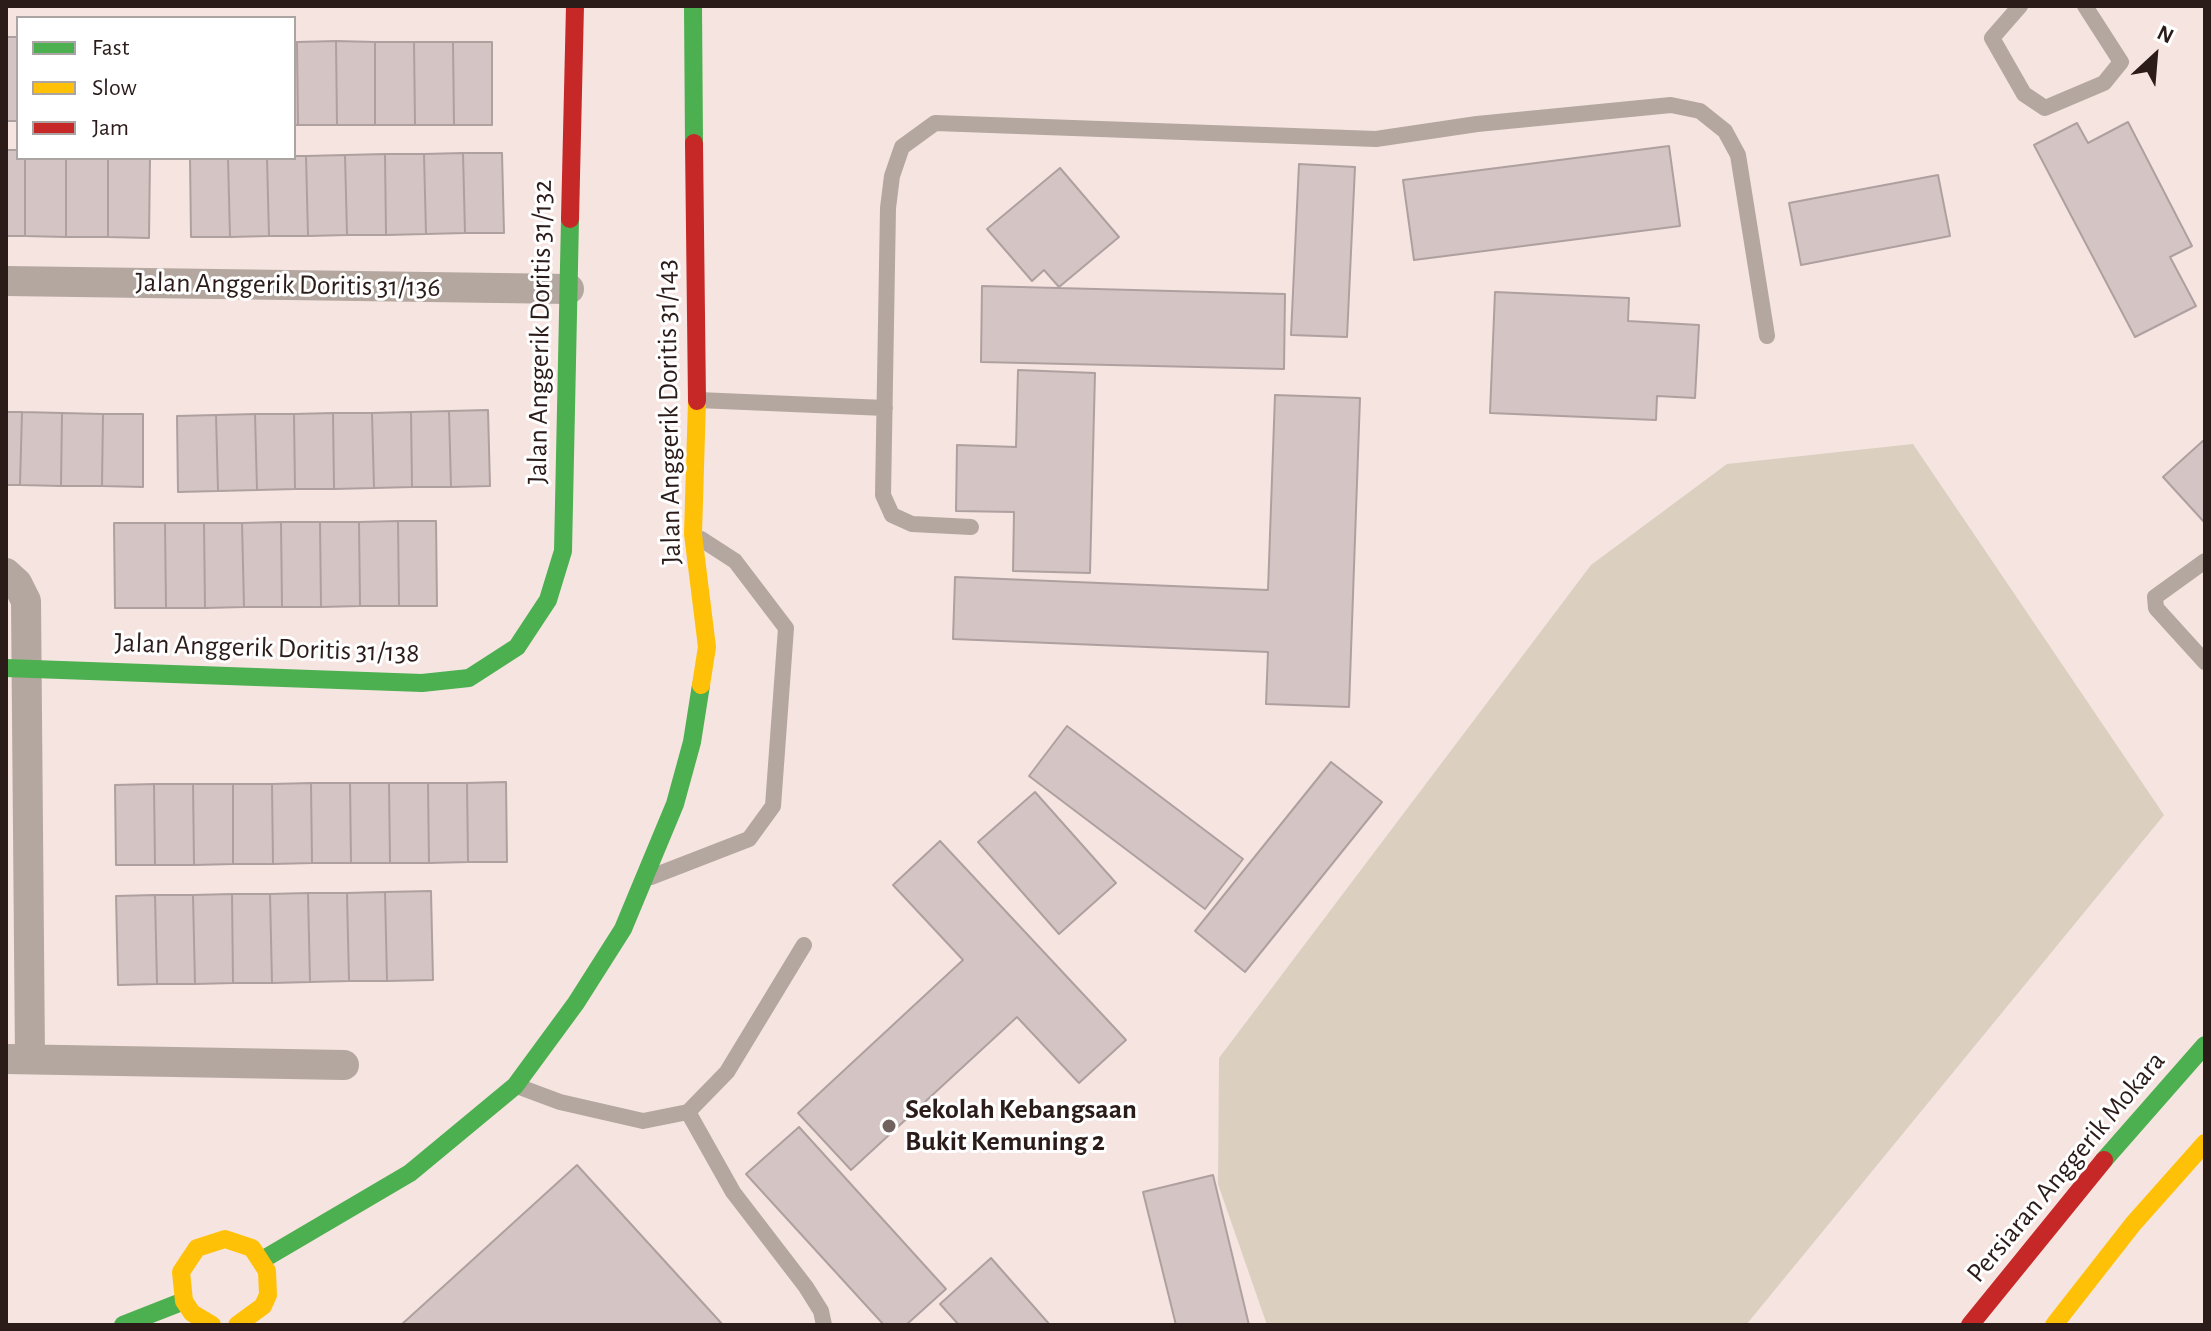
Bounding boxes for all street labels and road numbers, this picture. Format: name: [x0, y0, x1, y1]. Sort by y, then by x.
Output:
street label: Jalan Anggerik Doritis 31/132: [521, 179, 559, 485]
street label: Jalan Anggerik Doritis 31/143: [650, 259, 688, 565]
street label: Jalan Anggerik Doritis 31/136: [135, 266, 441, 304]
street label: Jalan Anggerik Doritis 31/138: [114, 626, 420, 670]
street label: Persiaran Anggerik Mokara: [1960, 1045, 2172, 1289]

